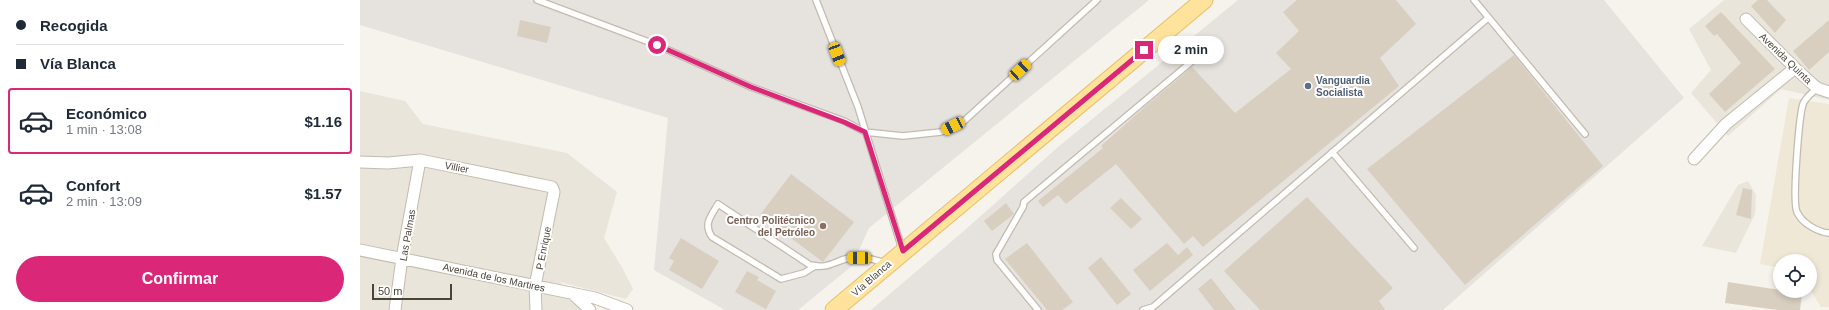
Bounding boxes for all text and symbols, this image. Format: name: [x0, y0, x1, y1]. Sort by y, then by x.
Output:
text: Recogida: [40, 17, 108, 34]
street label: Avenida Quinta: [1757, 31, 1814, 86]
route start: [648, 36, 666, 54]
callout: 2 min: [1158, 36, 1224, 64]
car: [827, 41, 847, 67]
route end: [1135, 41, 1153, 59]
text: 2 min: [1174, 42, 1208, 57]
text: Vía Blanca: [40, 55, 116, 72]
car: [1007, 57, 1033, 83]
place label: Vanguardia Socialista: [1316, 75, 1370, 98]
marker: Vanguardia Socialista: [1303, 81, 1313, 91]
icon: car: [18, 103, 54, 139]
text: Económico: [66, 105, 147, 122]
text: $1.16: [304, 113, 342, 130]
car: [940, 115, 966, 137]
text: 1 min · 13:08: [66, 122, 142, 137]
street label: Villier: [444, 160, 471, 175]
icon: car: [18, 175, 54, 211]
text: Confort: [66, 177, 120, 194]
text: $1.57: [304, 185, 342, 202]
text: 2 min · 13:09: [66, 194, 142, 209]
street label: Las Palmas: [398, 208, 417, 262]
place label: Centro Politécnico del Petróleo: [727, 215, 815, 238]
marker: Centro Politécnico del Petróleo: [818, 221, 828, 231]
street label: P Enrique: [534, 225, 553, 271]
car: [847, 252, 871, 264]
map controls: [1773, 254, 1817, 298]
button: locate: [1773, 254, 1817, 298]
button: Confirmar: [16, 256, 344, 302]
street label: Vía Blanca: [849, 258, 894, 298]
street label: Avenida de los Martires: [442, 261, 546, 294]
scale bar: [372, 282, 452, 301]
text: 50 m: [378, 285, 402, 297]

